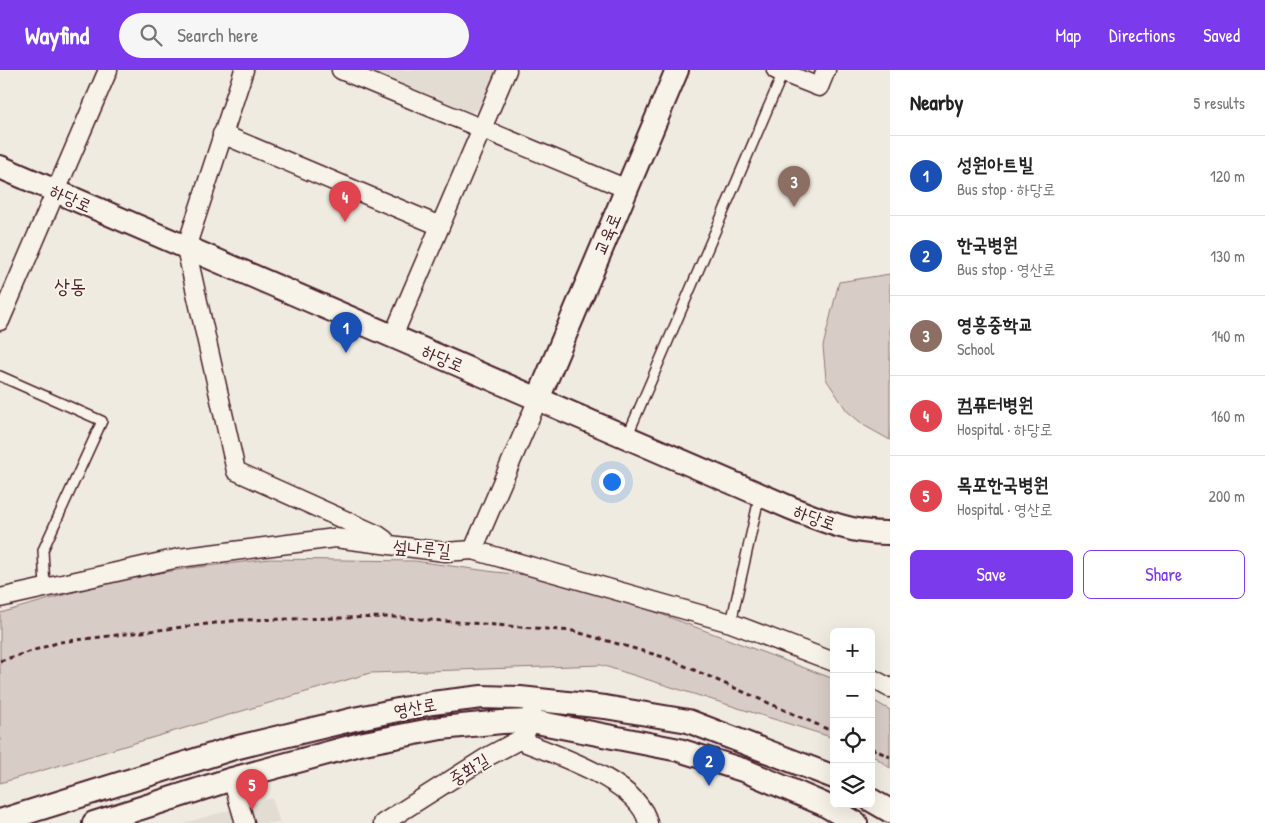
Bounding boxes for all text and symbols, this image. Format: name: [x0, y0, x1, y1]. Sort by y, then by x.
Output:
search box: [119, 13, 469, 58]
text: Wayfind: [25, 19, 89, 51]
icon: search: [137, 21, 165, 49]
text: Search here: [177, 22, 258, 48]
text: Map: [1056, 23, 1081, 48]
text: Directions: [1109, 23, 1175, 48]
text: Saved: [1203, 23, 1240, 48]
text: Nearby: [910, 88, 963, 117]
text: 5 results: [1194, 92, 1245, 114]
text: 성원아트빌: [957, 151, 1033, 177]
text: 1: [923, 165, 929, 187]
text: 120 m: [1210, 165, 1245, 187]
pin: 3: [778, 166, 810, 207]
street label: 하당로: [46, 178, 96, 218]
text: Bus stop · 하당로: [957, 178, 1056, 200]
pin: 4: [329, 181, 361, 222]
street label: 교육로: [587, 209, 627, 259]
text: 한국병원: [957, 231, 1018, 257]
text: 2: [922, 245, 930, 267]
text: 130 m: [1210, 245, 1245, 267]
text: Bus stop · 영산로: [957, 258, 1056, 280]
district label: 상동: [54, 272, 86, 299]
text: 영흥중학교: [957, 311, 1033, 337]
pin: 1: [330, 312, 362, 353]
text: 3: [922, 325, 930, 347]
text: 140 m: [1211, 325, 1245, 347]
street label: 하당로: [418, 338, 468, 378]
text: School: [957, 338, 994, 360]
text: 컴퓨터병원: [957, 391, 1033, 417]
text: 4: [923, 405, 929, 427]
text: 160 m: [1211, 405, 1245, 427]
text: Hospital · 하당로: [957, 418, 1053, 440]
your location: [599, 469, 625, 495]
text: 목포한국병원: [957, 471, 1049, 497]
text: 5: [923, 485, 929, 507]
text: 200 m: [1209, 485, 1245, 507]
street label: 하당로: [790, 498, 840, 536]
text: Hospital · 영산로: [957, 498, 1053, 520]
street label: 섶나루길: [392, 533, 452, 563]
button: Save: [910, 550, 1073, 599]
button: Share: [1083, 550, 1245, 599]
map controls: [830, 628, 875, 808]
button: +: [830, 628, 875, 673]
button: −: [830, 673, 875, 718]
street label: 영산로: [391, 691, 439, 723]
button: locate: [830, 718, 875, 763]
pin: 2: [693, 745, 725, 786]
street label: 중화길: [444, 747, 494, 791]
button: layers: [830, 763, 875, 808]
pin: 5: [236, 769, 268, 810]

